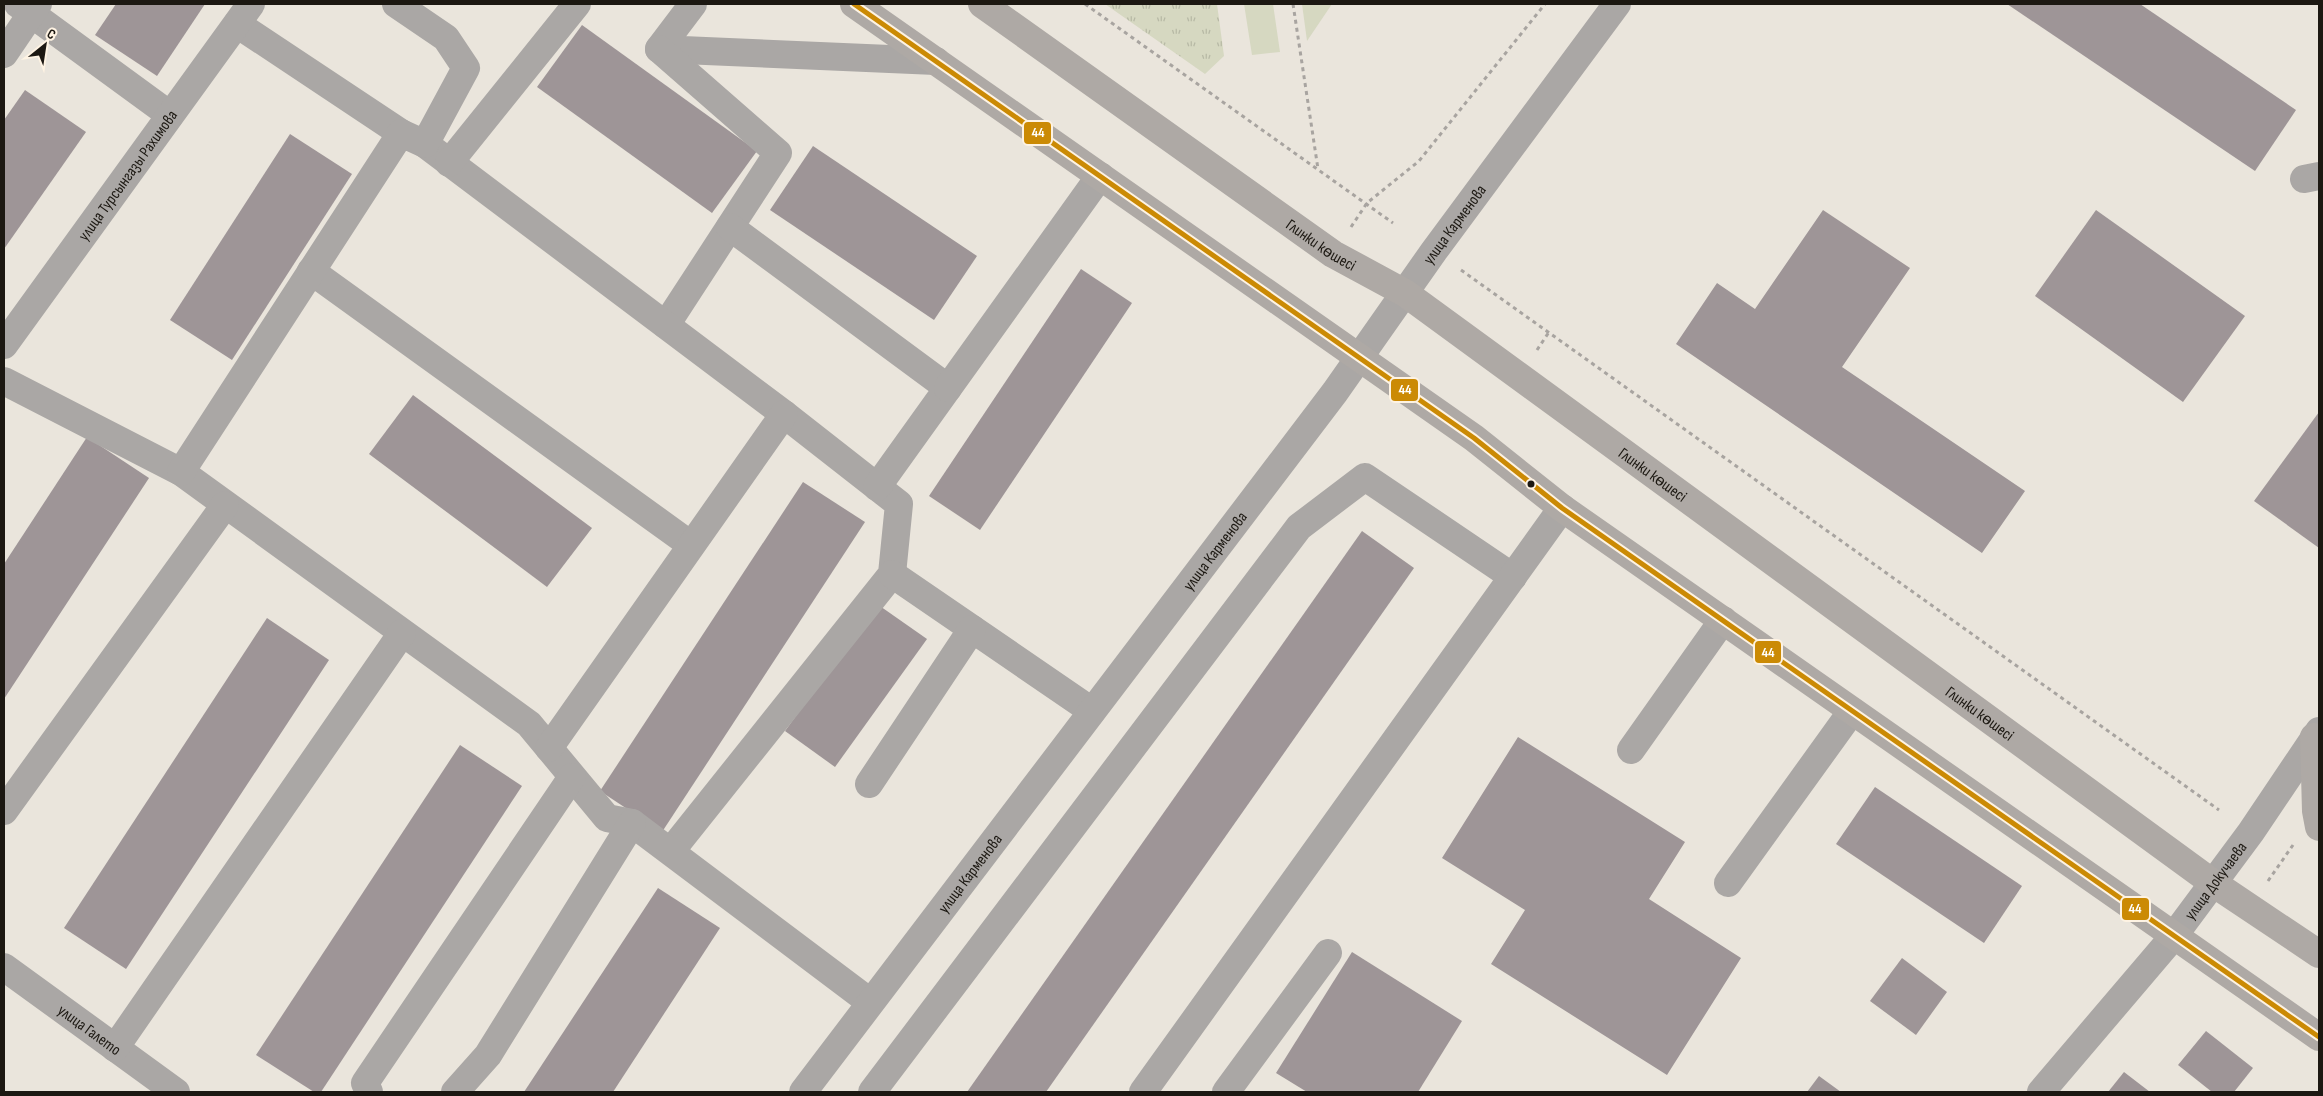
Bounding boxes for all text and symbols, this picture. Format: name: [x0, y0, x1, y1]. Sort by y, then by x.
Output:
north arrow: [20, 20, 70, 70]
text: С: [44, 25, 59, 43]
street label: улица Турсынгазы Рахимова: [75, 107, 182, 245]
line badge: 44: [1023, 121, 1052, 145]
text: 44: [1031, 124, 1045, 141]
street label: улица Карменова: [1420, 181, 1491, 268]
street label: Глинки көшесі: [1282, 216, 1359, 276]
line badge: 44: [1390, 378, 1419, 402]
text: 44: [1398, 381, 1412, 398]
street label: Глинки көшесі: [1614, 444, 1690, 507]
unlabelled marker: [1526, 479, 1536, 489]
street label: улица Карменова: [1180, 508, 1252, 595]
line badge: 44: [1754, 640, 1782, 664]
text: 44: [1761, 644, 1775, 661]
street label: Глинки көшесі: [1941, 683, 2017, 745]
street label: улица Карменова: [935, 831, 1007, 917]
street label: улица Докучаева: [2181, 839, 2251, 924]
line badge: 44: [2121, 897, 2150, 921]
text: 44: [2128, 900, 2142, 917]
street label: улица Галето: [53, 1001, 124, 1060]

